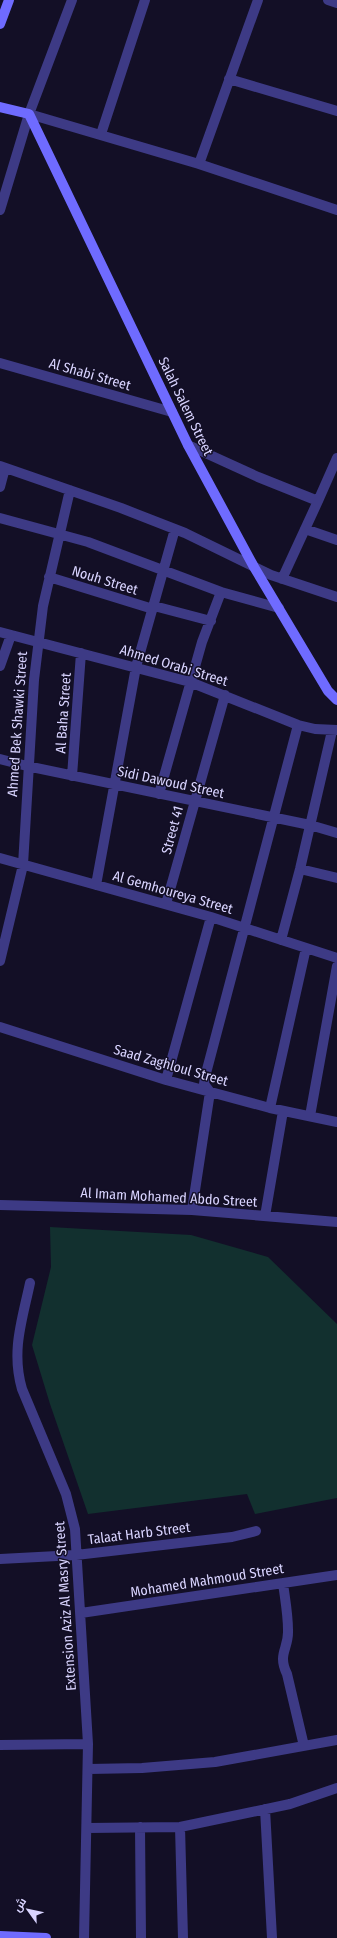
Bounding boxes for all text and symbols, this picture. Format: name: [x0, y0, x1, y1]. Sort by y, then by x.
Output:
street label: Salah Salem Street: [154, 354, 217, 459]
street label: Al Shabi Street: [47, 355, 133, 394]
street label: Nouh Street: [70, 562, 140, 599]
street label: Ahmed Orabi Street: [118, 641, 230, 690]
street label: Ahmed Bek Shawki Street: [4, 650, 31, 797]
street label: Al Baha Street: [52, 672, 75, 754]
street label: Sidi Dawoud Street: [116, 763, 226, 802]
street label: Street 41: [158, 804, 187, 856]
street label: Al Gemhoureya Street: [111, 867, 235, 918]
street label: Saad Zaghloul Street: [112, 1041, 230, 1090]
street label: Al Imam Mohamed Abdo Street: [80, 1184, 258, 1211]
street label: Talaat Harb Street: [87, 1519, 192, 1548]
street label: Extension Aziz Al Masry Street: [51, 1520, 80, 1691]
street label: Mohamed Mahmoud Street: [129, 1560, 285, 1601]
north arrow: [8, 1890, 48, 1930]
text: ش: [11, 1895, 29, 1914]

